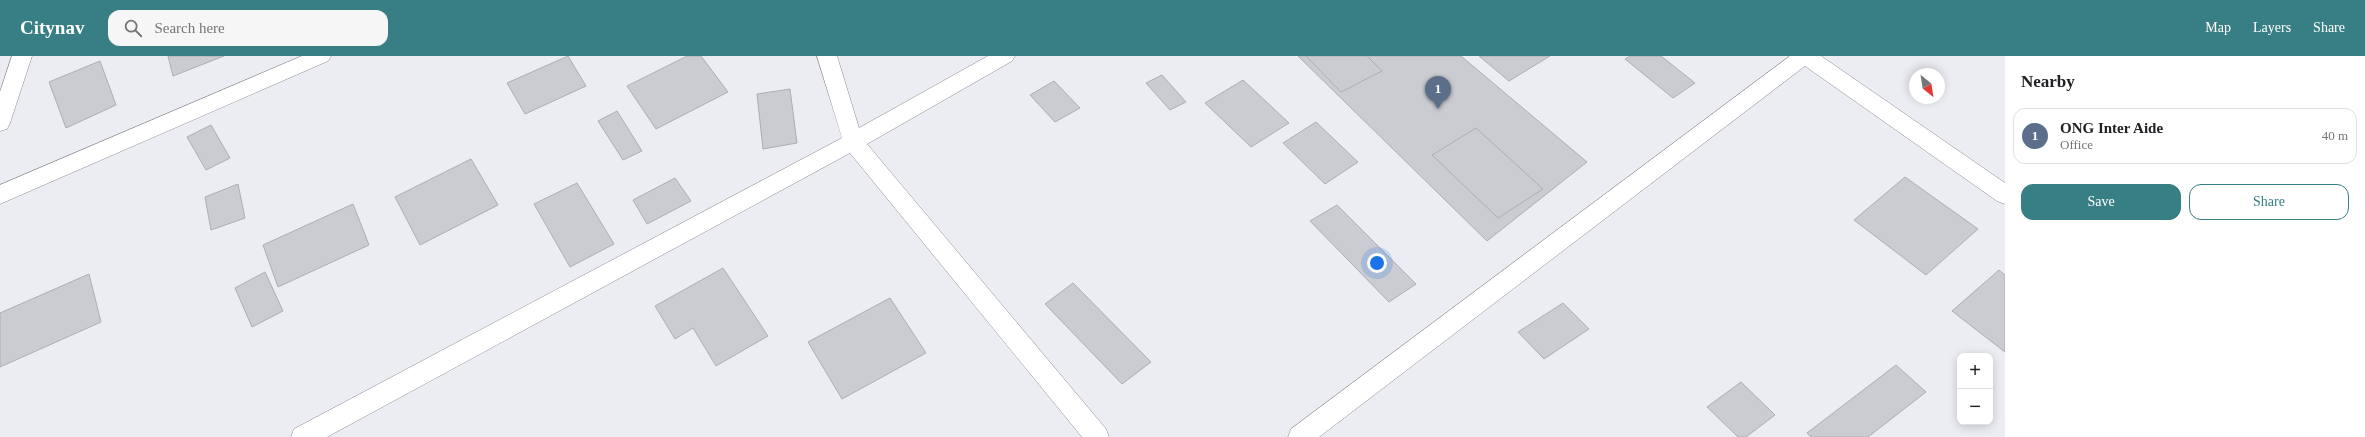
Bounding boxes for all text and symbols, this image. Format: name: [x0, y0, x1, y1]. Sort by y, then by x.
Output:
search box: [108, 10, 388, 46]
text: Citynav: [20, 17, 84, 38]
icon: search: [122, 17, 144, 39]
text: Search here: [154, 20, 225, 36]
text: Map: [2205, 20, 2231, 35]
text: Layers: [2253, 20, 2291, 35]
text: Share: [2313, 20, 2345, 35]
north arrow: [1909, 68, 1945, 104]
text: Nearby: [2021, 72, 2075, 91]
pin: 1: [1425, 76, 1451, 109]
text: ONG Inter Aide: [2060, 120, 2163, 136]
text: 1: [2032, 128, 2038, 143]
text: 40 m: [2322, 128, 2348, 143]
text: Office: [2060, 137, 2093, 152]
button: Save: [2021, 184, 2181, 220]
button: Share: [2189, 184, 2349, 220]
your location: [1367, 253, 1387, 273]
map controls: [1957, 353, 1993, 425]
button: +: [1957, 353, 1993, 389]
button: −: [1957, 389, 1993, 425]

